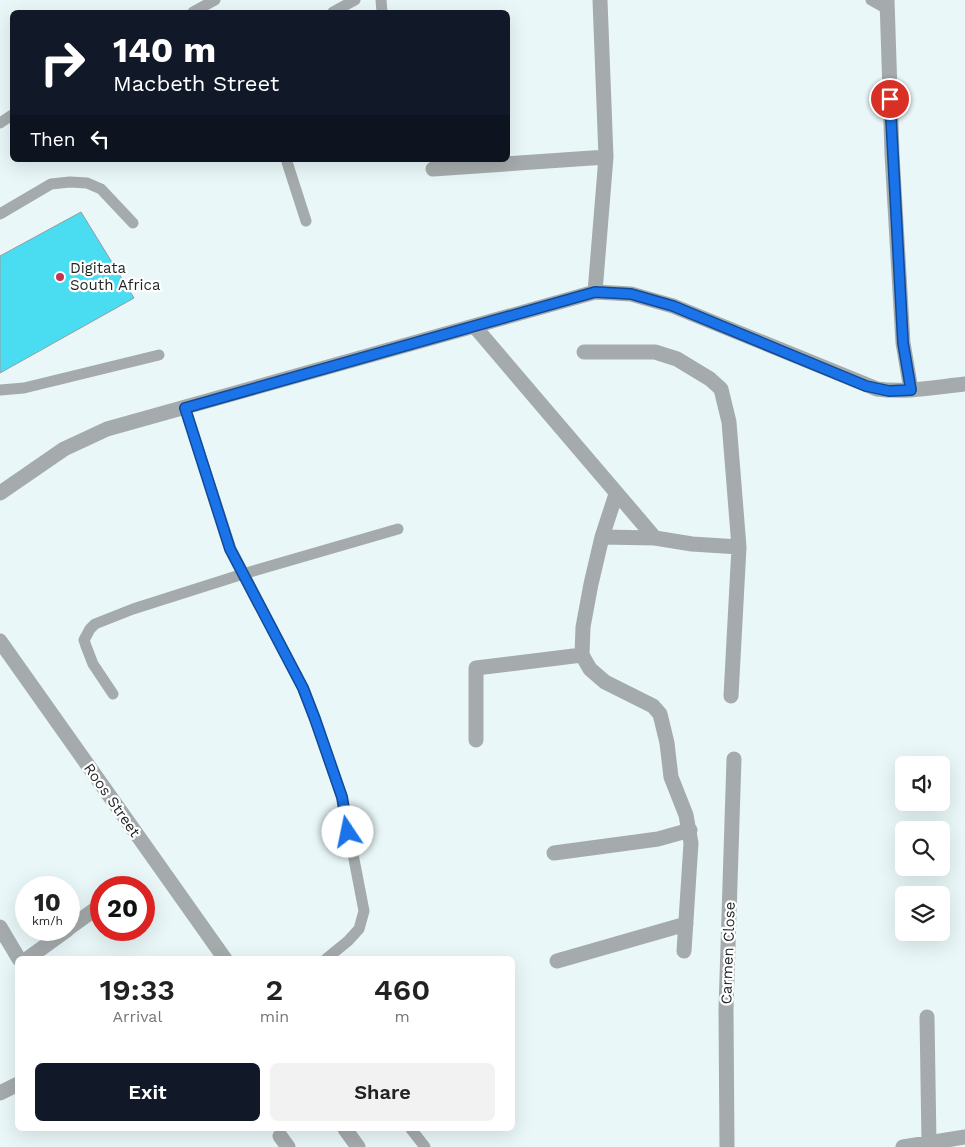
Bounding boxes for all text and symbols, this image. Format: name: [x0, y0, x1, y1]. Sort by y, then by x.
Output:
text: 140 m: [113, 29, 216, 71]
icon: right: [30, 30, 95, 95]
text: Macbeth Street: [113, 71, 279, 96]
pin: [869, 78, 911, 120]
icon: arrive: [876, 85, 904, 113]
icon: left: [86, 125, 114, 153]
text: Then: [30, 128, 76, 151]
place label: Digitata South Africa: [70, 259, 161, 294]
marker: Digitata South Africa: [54, 271, 66, 283]
map controls: [895, 756, 950, 941]
button: sound: [895, 756, 950, 811]
street label: Roos Street: [80, 760, 144, 841]
position arrow: [321, 805, 373, 857]
button: search: [895, 821, 950, 876]
speed limit sign: 20: [90, 876, 155, 941]
button: layers: [895, 886, 950, 941]
text: 10: [34, 888, 61, 917]
street label: Carmen Close: [717, 901, 739, 1005]
text: km/h: [32, 914, 63, 928]
text: 19:33: [100, 972, 175, 1007]
text: 2: [266, 972, 283, 1007]
text: 460: [374, 972, 430, 1007]
text: Arrival: [112, 1007, 162, 1026]
text: min: [260, 1007, 289, 1026]
text: m: [394, 1007, 410, 1026]
button: Exit: [35, 1063, 260, 1121]
button: Share: [270, 1063, 495, 1121]

